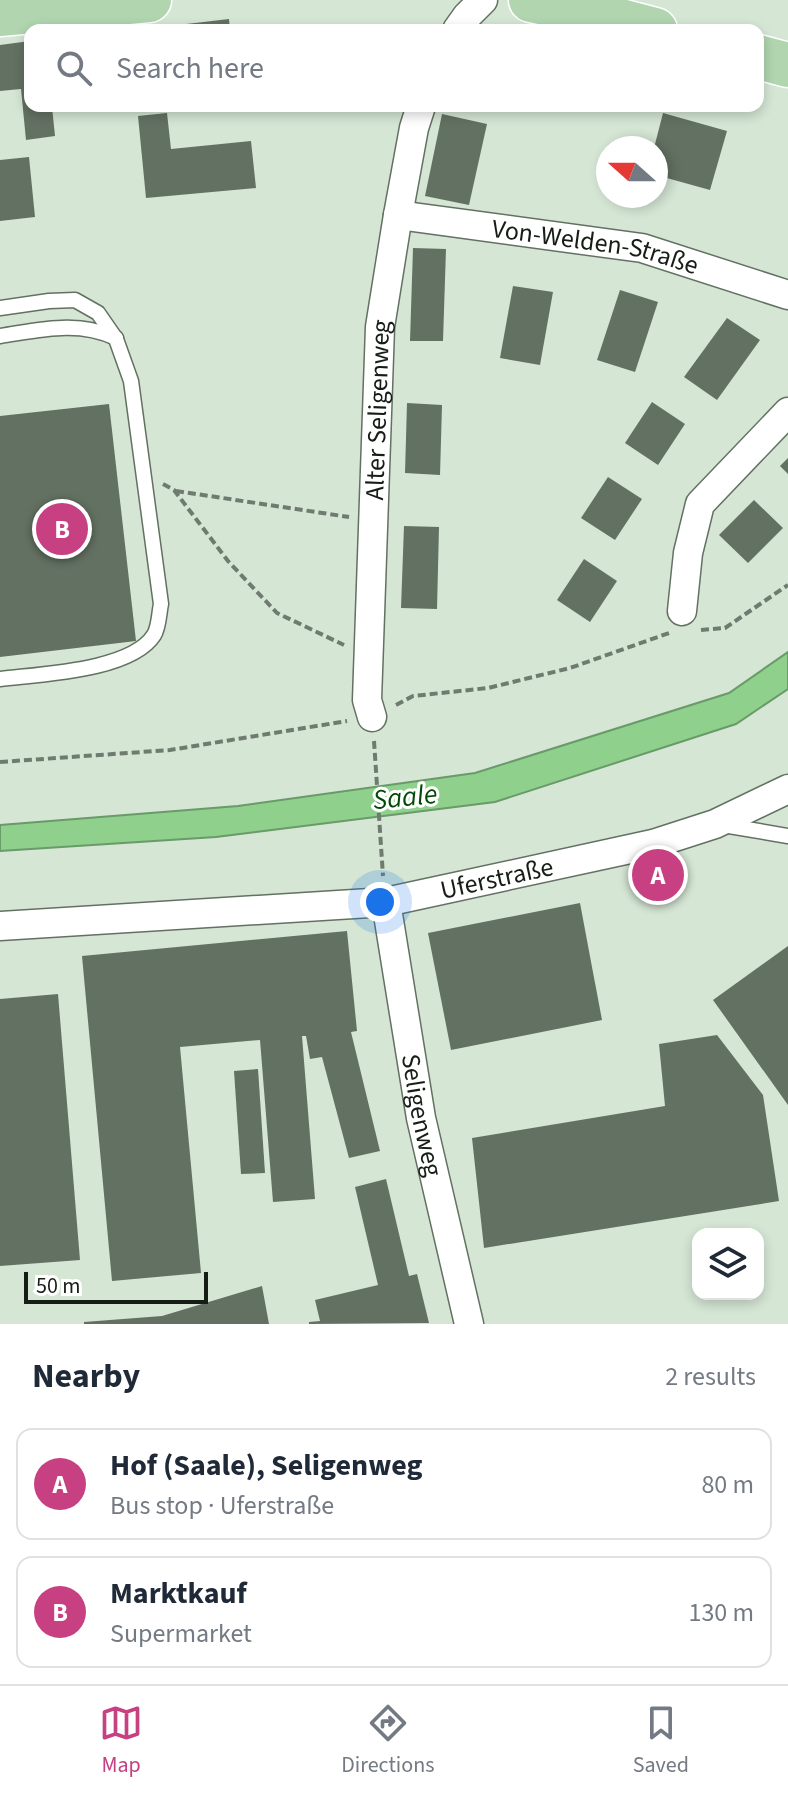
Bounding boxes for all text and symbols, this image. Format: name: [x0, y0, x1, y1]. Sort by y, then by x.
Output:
search box: [24, 24, 764, 112]
icon: search: [52, 46, 96, 90]
text: Search here: [116, 47, 264, 90]
north arrow: [596, 136, 668, 208]
street label: Von-Welden-Straße: [490, 209, 704, 284]
street label: Alter Seligenweg: [355, 317, 399, 501]
pin: B: [36, 499, 88, 559]
water label: Saale: [371, 774, 439, 820]
pin: A: [632, 845, 684, 905]
street label: Uferstraße: [437, 848, 557, 908]
your location: [360, 882, 400, 922]
street label: Seligenweg: [392, 1051, 452, 1180]
map controls: [692, 1228, 764, 1300]
button: layers: [692, 1228, 764, 1300]
scale bar: [24, 1268, 208, 1304]
text: 50 m: [36, 1270, 81, 1302]
text: Nearby: [32, 1352, 140, 1401]
text: 2 results: [665, 1358, 756, 1395]
text: Hof (Saale), Seligenweg: [110, 1444, 423, 1487]
text: A: [53, 1466, 67, 1503]
text: 80 m: [701, 1466, 754, 1503]
text: Bus stop · Uferstraße: [110, 1487, 334, 1524]
text: Marktkauf: [110, 1572, 247, 1615]
text: B: [52, 1594, 68, 1631]
text: 130 m: [688, 1594, 754, 1631]
text: Supermarket: [110, 1615, 252, 1652]
tab: Map: [99, 1701, 143, 1781]
tab: Directions: [341, 1701, 434, 1781]
tab: Saved: [633, 1701, 689, 1781]

